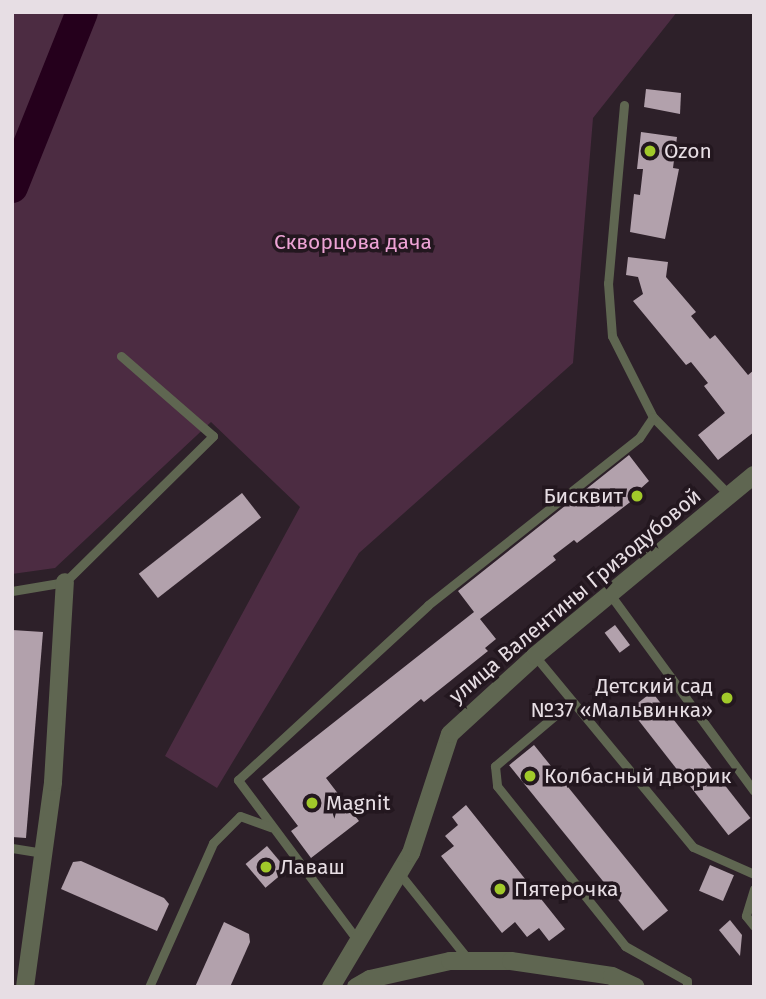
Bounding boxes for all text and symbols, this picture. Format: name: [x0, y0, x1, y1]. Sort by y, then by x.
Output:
place label: Ozon: [664, 138, 712, 164]
marker: Ozon: [642, 143, 658, 159]
park label: Скворцова дача: [274, 229, 432, 255]
street label: улица Валентины Гризодубовой: [444, 483, 706, 709]
place label: Бисквит: [543, 483, 623, 509]
marker: Бисквит: [629, 488, 645, 504]
place label: Детский сад №37 «Мальвинка»: [531, 673, 713, 723]
marker: Детский сад №37 «Мальвинка»: [719, 690, 735, 706]
place label: Колбасный дворик: [544, 763, 731, 789]
marker: Колбасный дворик: [522, 768, 538, 784]
place label: Magnit: [326, 790, 390, 816]
marker: Magnit: [304, 795, 320, 811]
place label: Лаваш: [280, 854, 345, 880]
marker: Лаваш: [258, 859, 274, 875]
place label: Пятерочка: [514, 876, 618, 902]
marker: Пятерочка: [492, 881, 508, 897]

